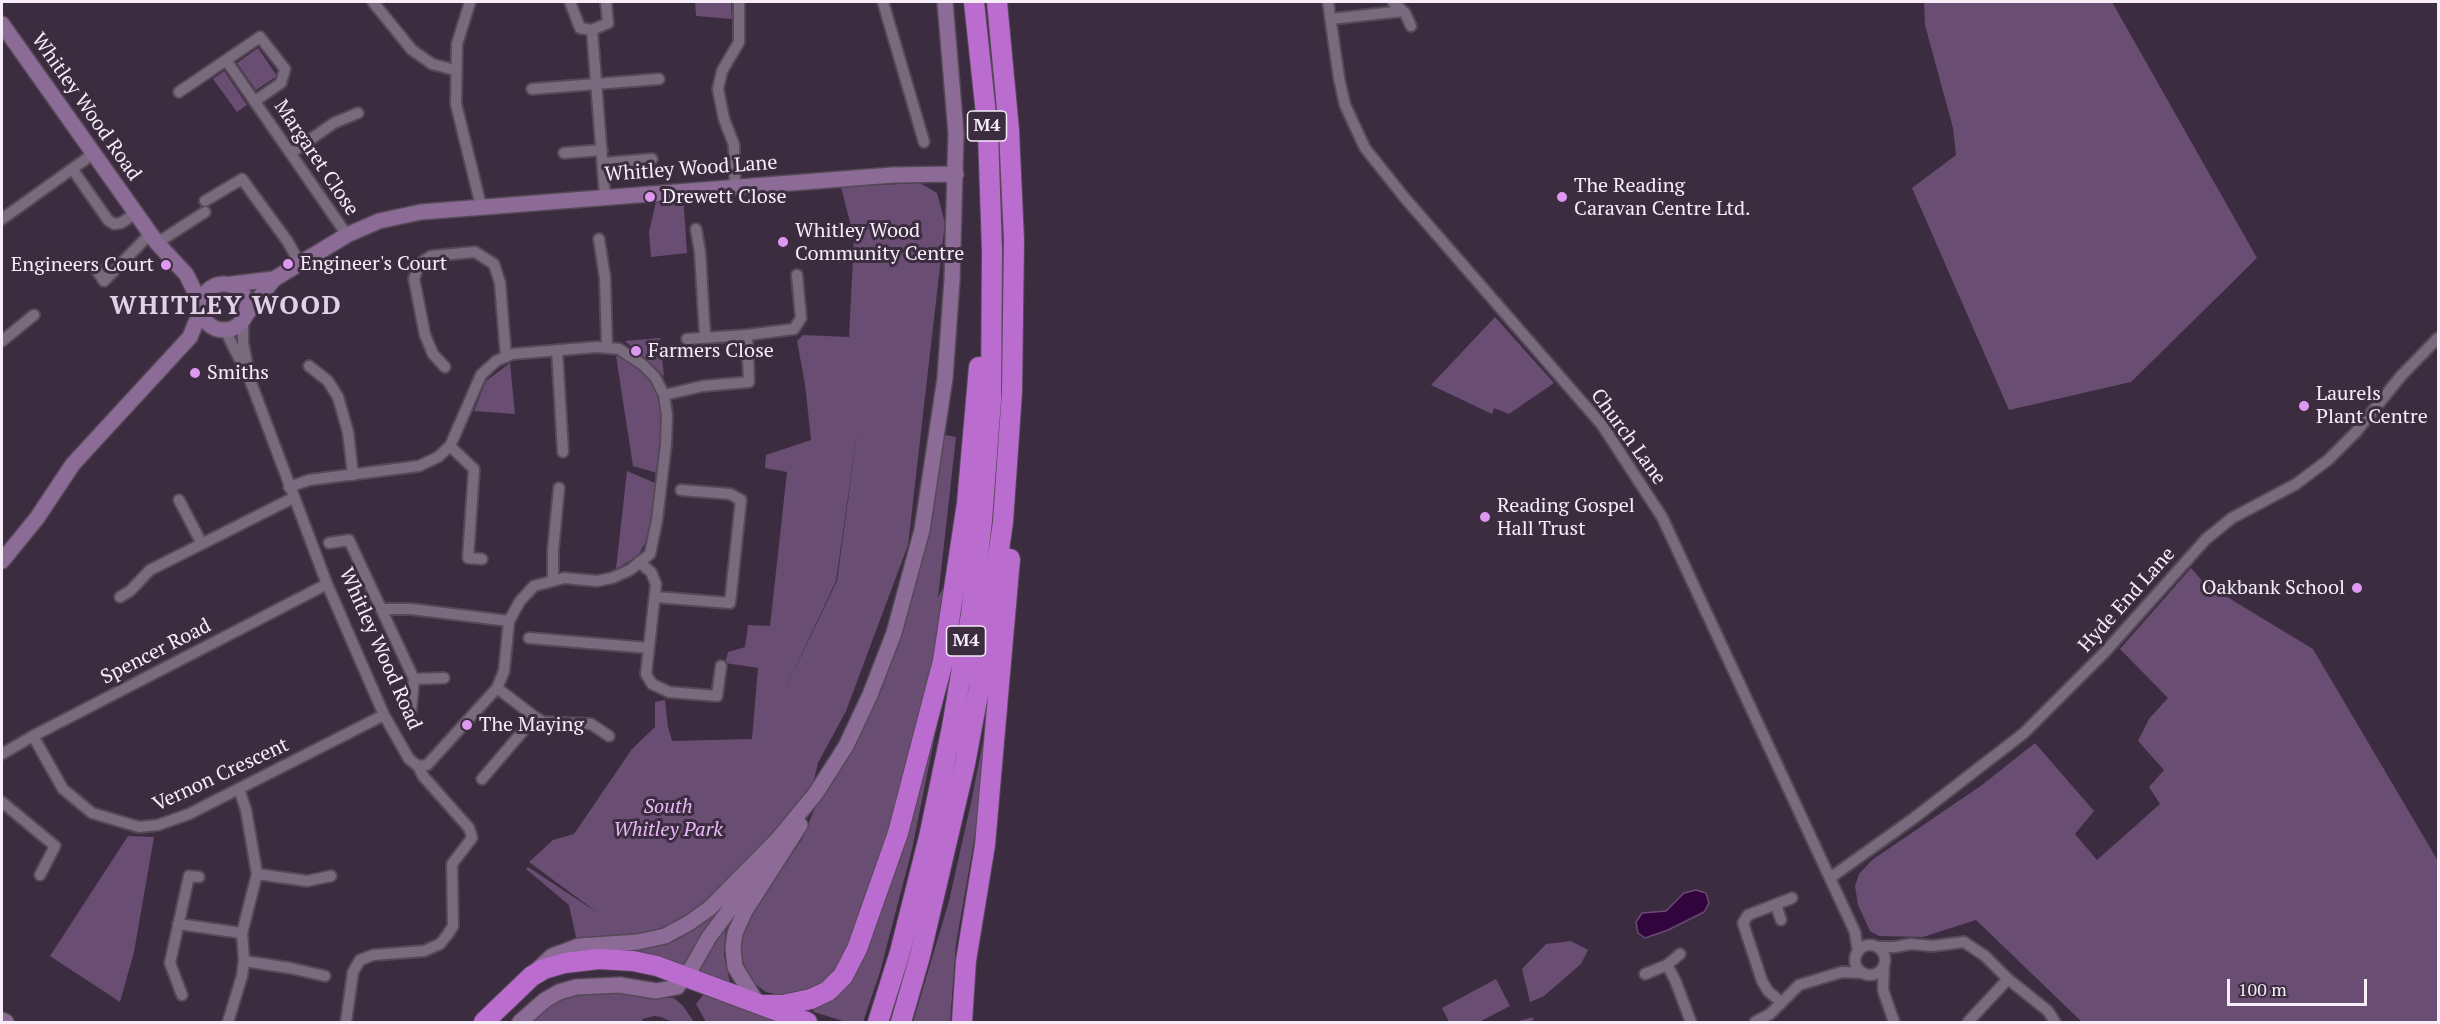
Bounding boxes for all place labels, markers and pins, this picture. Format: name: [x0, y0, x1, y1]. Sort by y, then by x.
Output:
place label: The Reading Caravan Centre Ltd.: [1574, 174, 1751, 221]
place label: Drewett Close: [662, 185, 787, 209]
marker: Drewett Close: [643, 190, 657, 204]
marker: The Reading Caravan Centre Ltd.: [1555, 190, 1569, 204]
place label: Whitley Wood Community Centre: [795, 219, 964, 266]
marker: Whitley Wood Community Centre: [776, 235, 790, 249]
place label: Engineer's Court: [300, 252, 447, 276]
place label: Engineers Court: [11, 253, 154, 277]
marker: Engineer's Court: [281, 257, 295, 271]
marker: Engineers Court: [159, 258, 173, 272]
place label: Farmers Close: [648, 339, 774, 363]
marker: Farmers Close: [629, 344, 643, 358]
place label: Smiths: [207, 361, 269, 385]
marker: Smiths: [188, 366, 202, 380]
place label: Laurels Plant Centre: [2316, 382, 2428, 429]
marker: Laurels Plant Centre: [2297, 399, 2311, 413]
place label: Reading Gospel Hall Trust: [1497, 494, 1635, 541]
marker: Reading Gospel Hall Trust: [1478, 510, 1492, 524]
place label: Oakbank School: [2202, 576, 2345, 600]
marker: Oakbank School: [2350, 581, 2364, 595]
place label: The Maying: [479, 713, 584, 737]
marker: The Maying: [460, 718, 474, 732]

